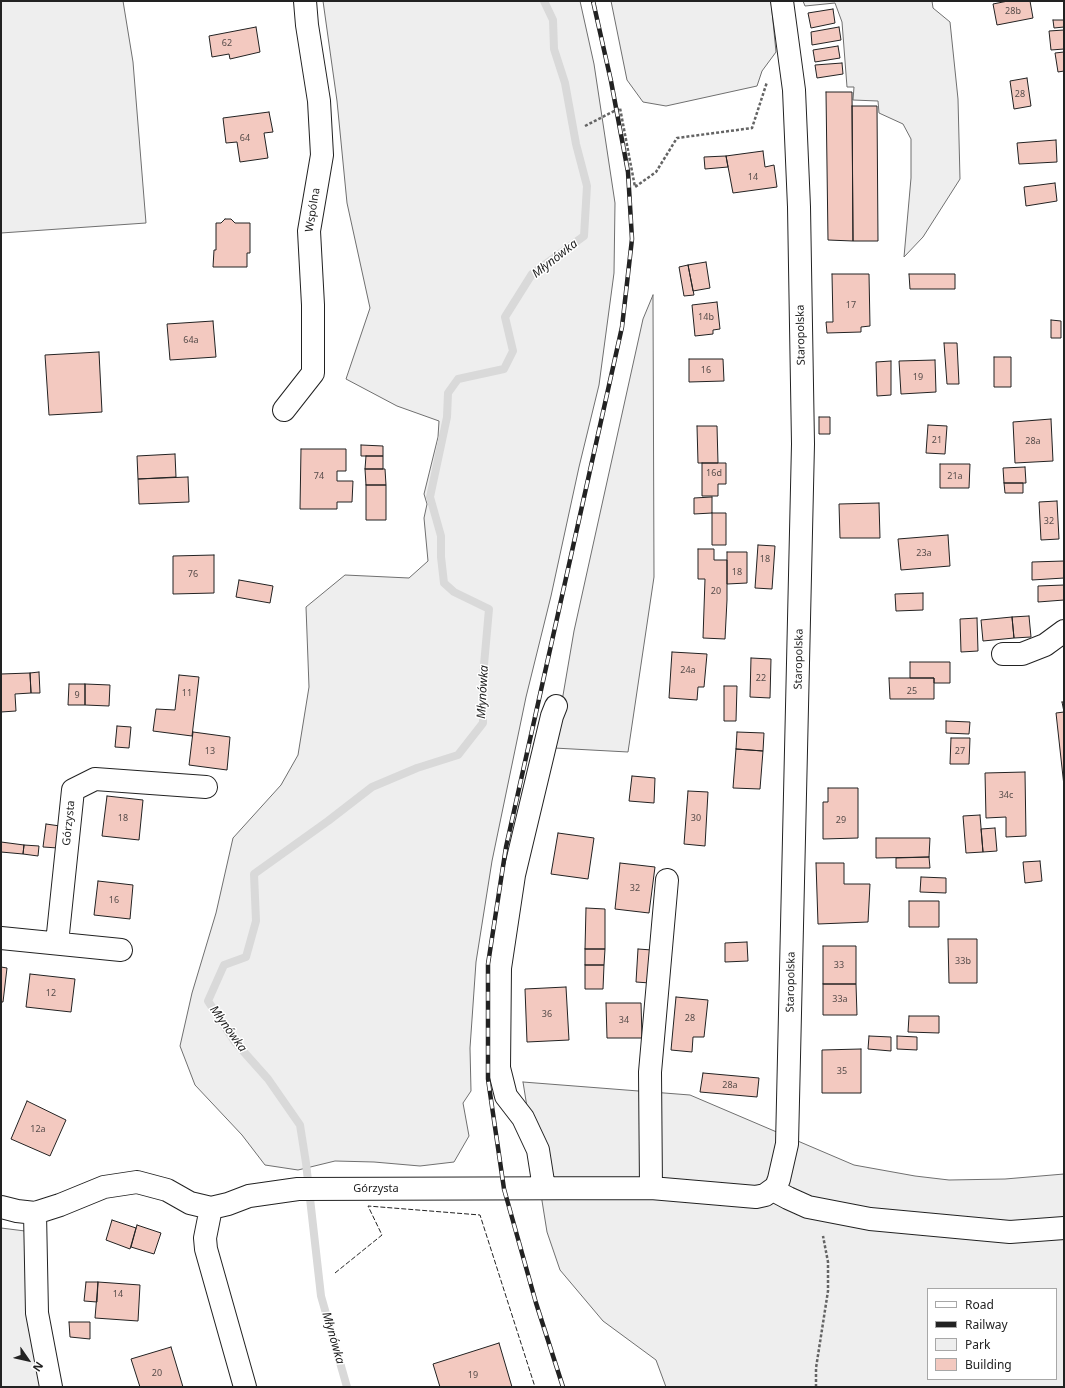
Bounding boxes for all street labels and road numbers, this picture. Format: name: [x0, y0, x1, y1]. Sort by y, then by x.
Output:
street label: Wspólna: [303, 187, 323, 233]
street label: Staropolska: [794, 305, 808, 365]
street label: Staropolska: [792, 629, 806, 689]
street label: Górzysta: [60, 800, 78, 846]
street label: Staropolska: [784, 952, 798, 1012]
street label: Górzysta: [353, 1182, 399, 1196]

